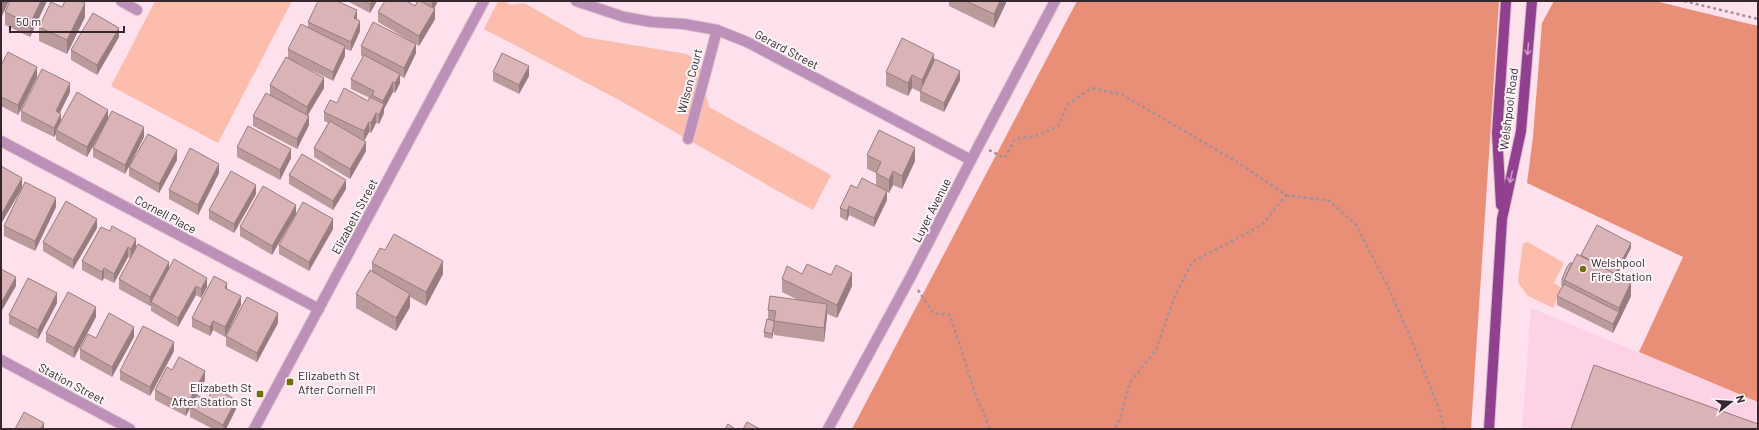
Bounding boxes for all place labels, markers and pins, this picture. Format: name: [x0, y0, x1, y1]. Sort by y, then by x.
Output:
place label: Welshpool Fire Station: [1591, 255, 1652, 283]
marker: Welshpool Fire Station: [1578, 264, 1588, 274]
place label: Elizabeth St After Cornell Pl: [298, 368, 376, 396]
marker: Elizabeth St After Cornell Pl: [285, 377, 295, 387]
place label: Elizabeth St After Station St: [172, 380, 252, 408]
marker: Elizabeth St After Station St: [255, 389, 265, 399]

